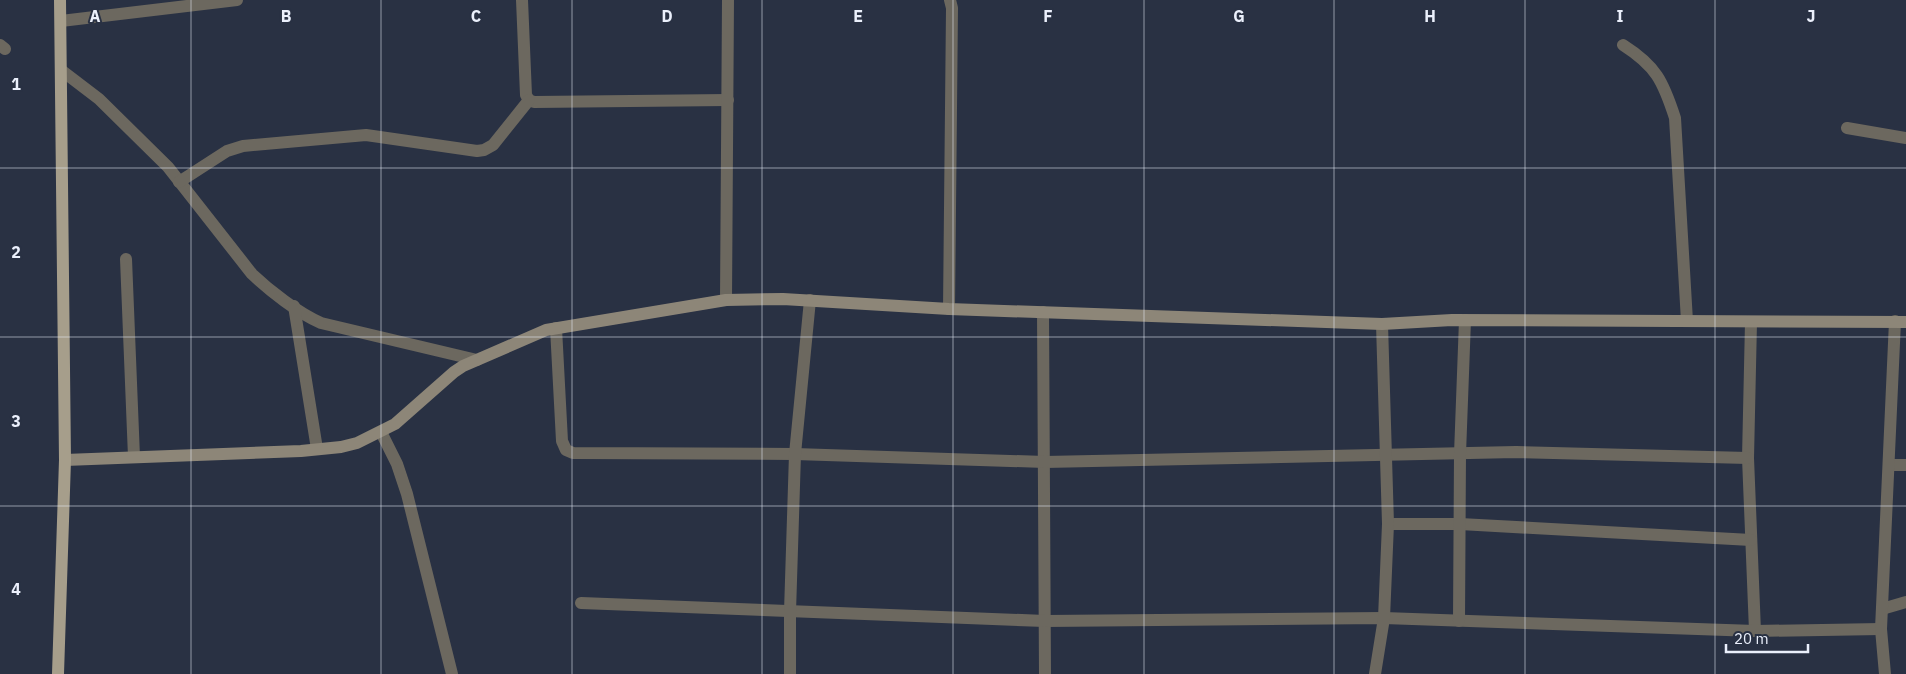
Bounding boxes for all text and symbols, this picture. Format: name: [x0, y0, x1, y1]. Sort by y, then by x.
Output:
text: A: [90, 6, 101, 26]
text: B: [281, 6, 292, 26]
text: C: [471, 6, 481, 26]
text: D: [661, 6, 673, 26]
text: E: [853, 6, 863, 26]
text: F: [1043, 6, 1053, 26]
text: G: [1233, 6, 1245, 26]
text: H: [1424, 6, 1436, 26]
text: I: [1617, 6, 1624, 26]
text: J: [1807, 6, 1815, 26]
text: 1: [11, 74, 21, 94]
text: 2: [11, 242, 21, 262]
text: 3: [11, 411, 21, 431]
text: 4: [11, 579, 21, 599]
scale bar: [1726, 622, 1808, 654]
text: 20 m: [1734, 629, 1769, 648]

